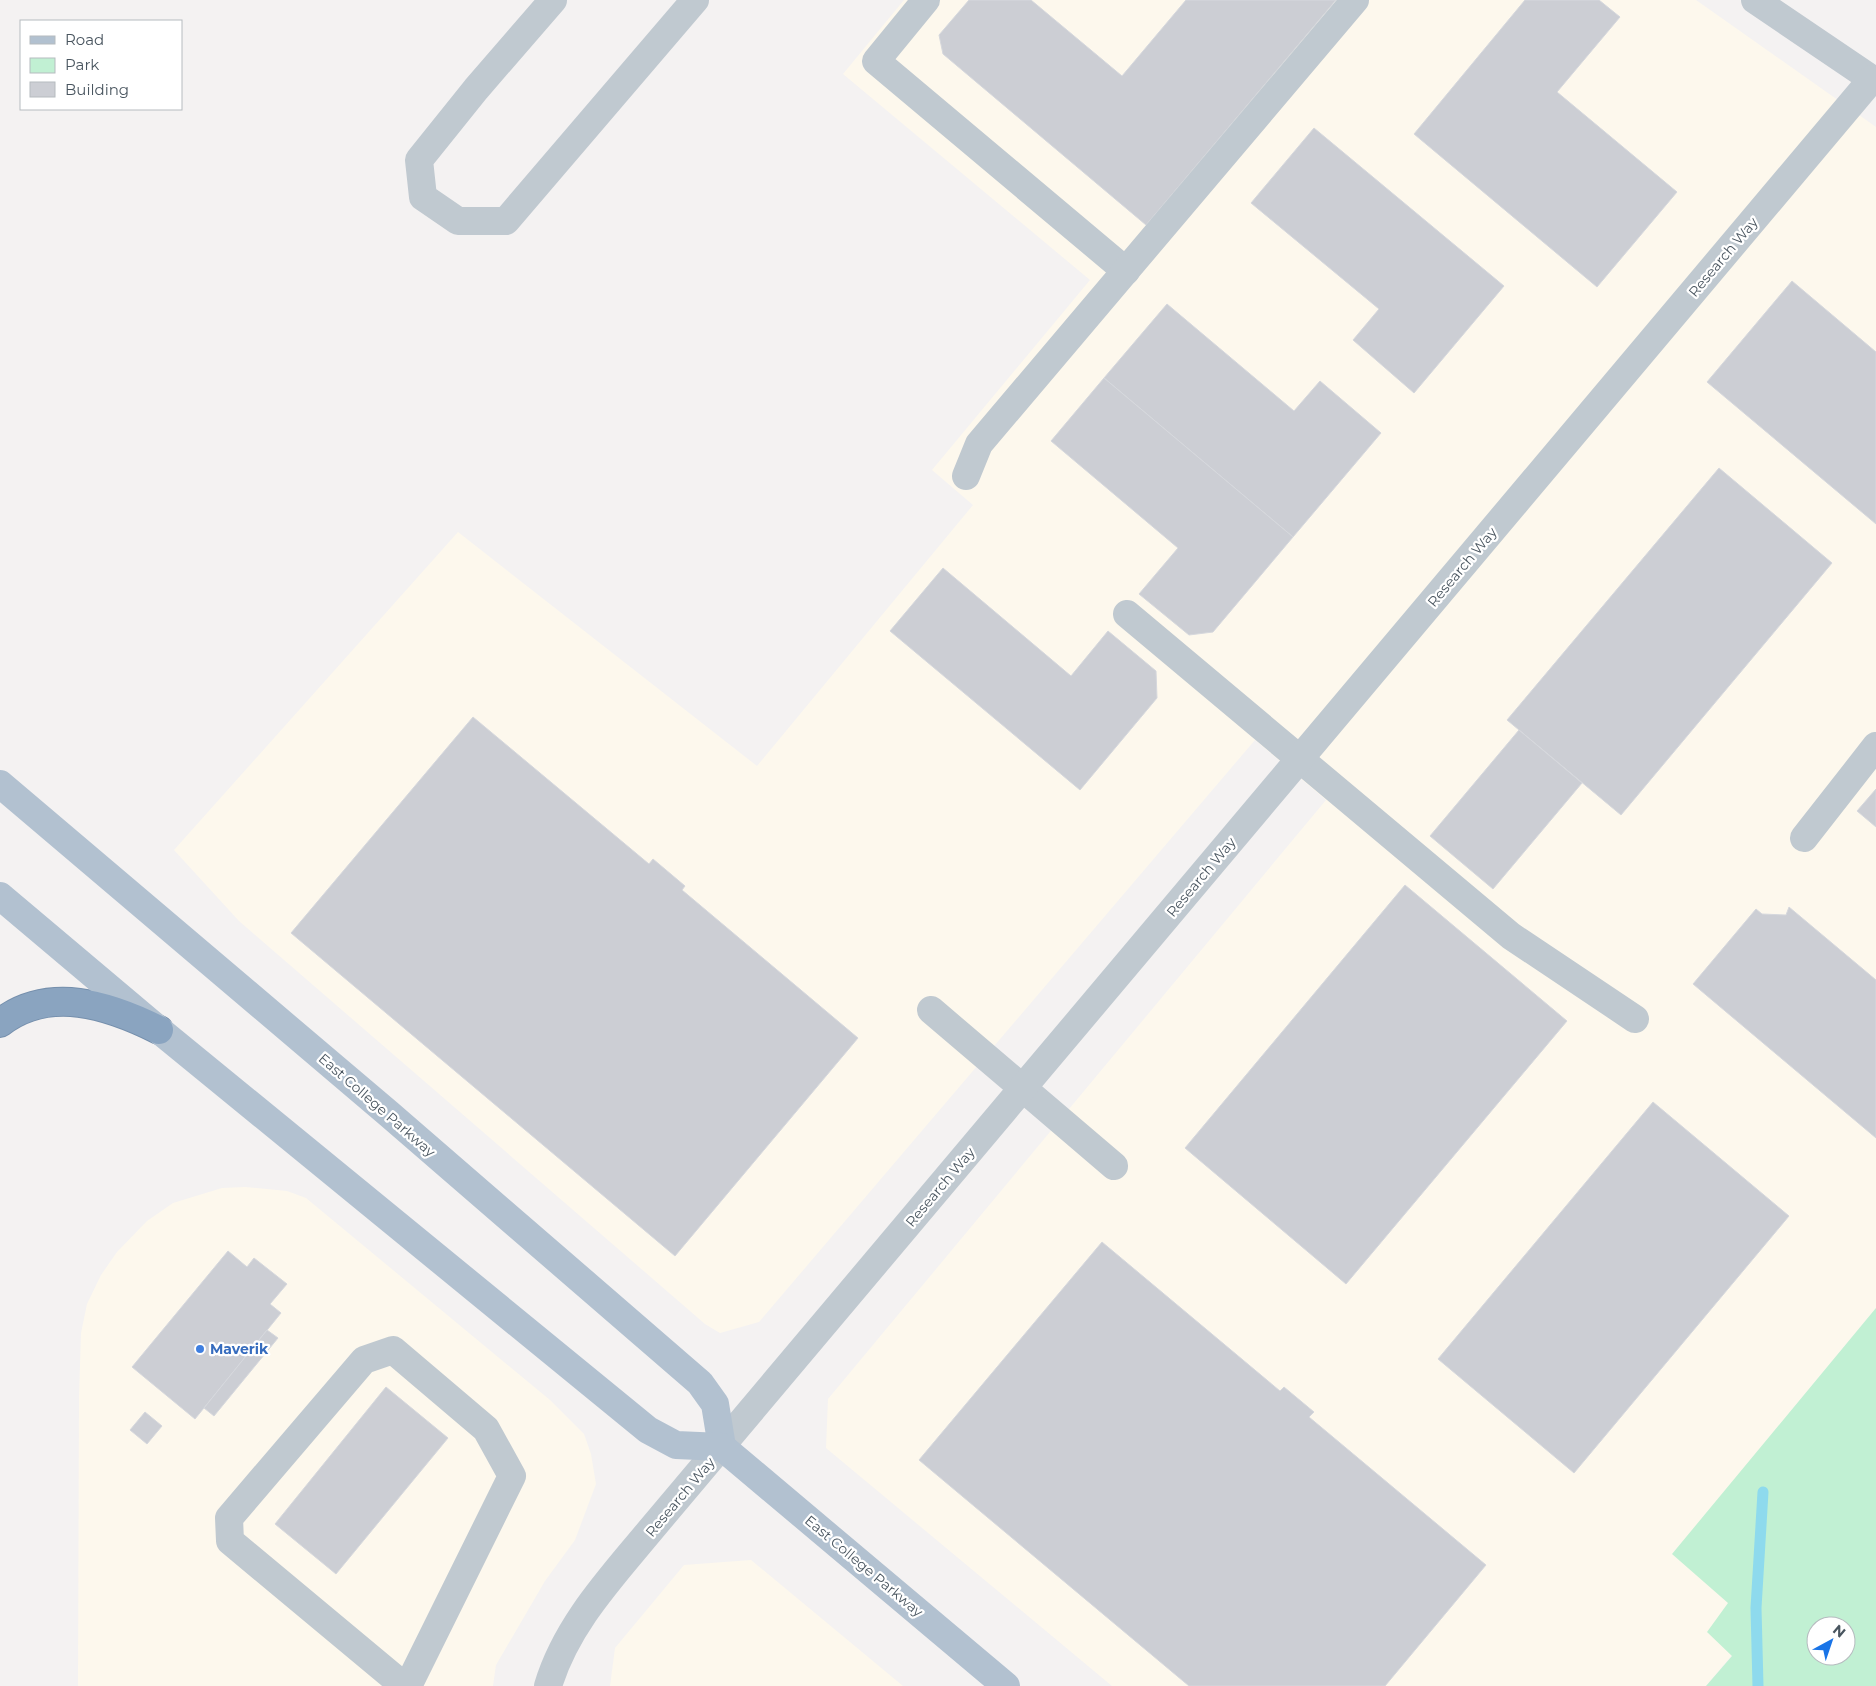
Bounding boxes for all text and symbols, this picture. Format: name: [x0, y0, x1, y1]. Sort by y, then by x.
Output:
legend: [20, 20, 182, 110]
text: Road: [65, 30, 104, 49]
text: Park: [65, 55, 99, 74]
text: Building: [65, 80, 129, 99]
street label: Research Way: [1684, 213, 1762, 301]
street label: Research Way: [1423, 523, 1501, 611]
street label: Research Way: [1162, 833, 1240, 921]
street label: East College Parkway: [315, 1049, 439, 1161]
street label: Research Way: [901, 1143, 979, 1231]
place label: Maverik: [210, 1340, 269, 1358]
marker: Maverik: [194, 1343, 206, 1355]
street label: Research Way: [641, 1453, 719, 1541]
street label: East College Parkway: [801, 1511, 927, 1621]
north arrow: [1806, 1616, 1856, 1666]
text: N: [1829, 1621, 1849, 1642]

